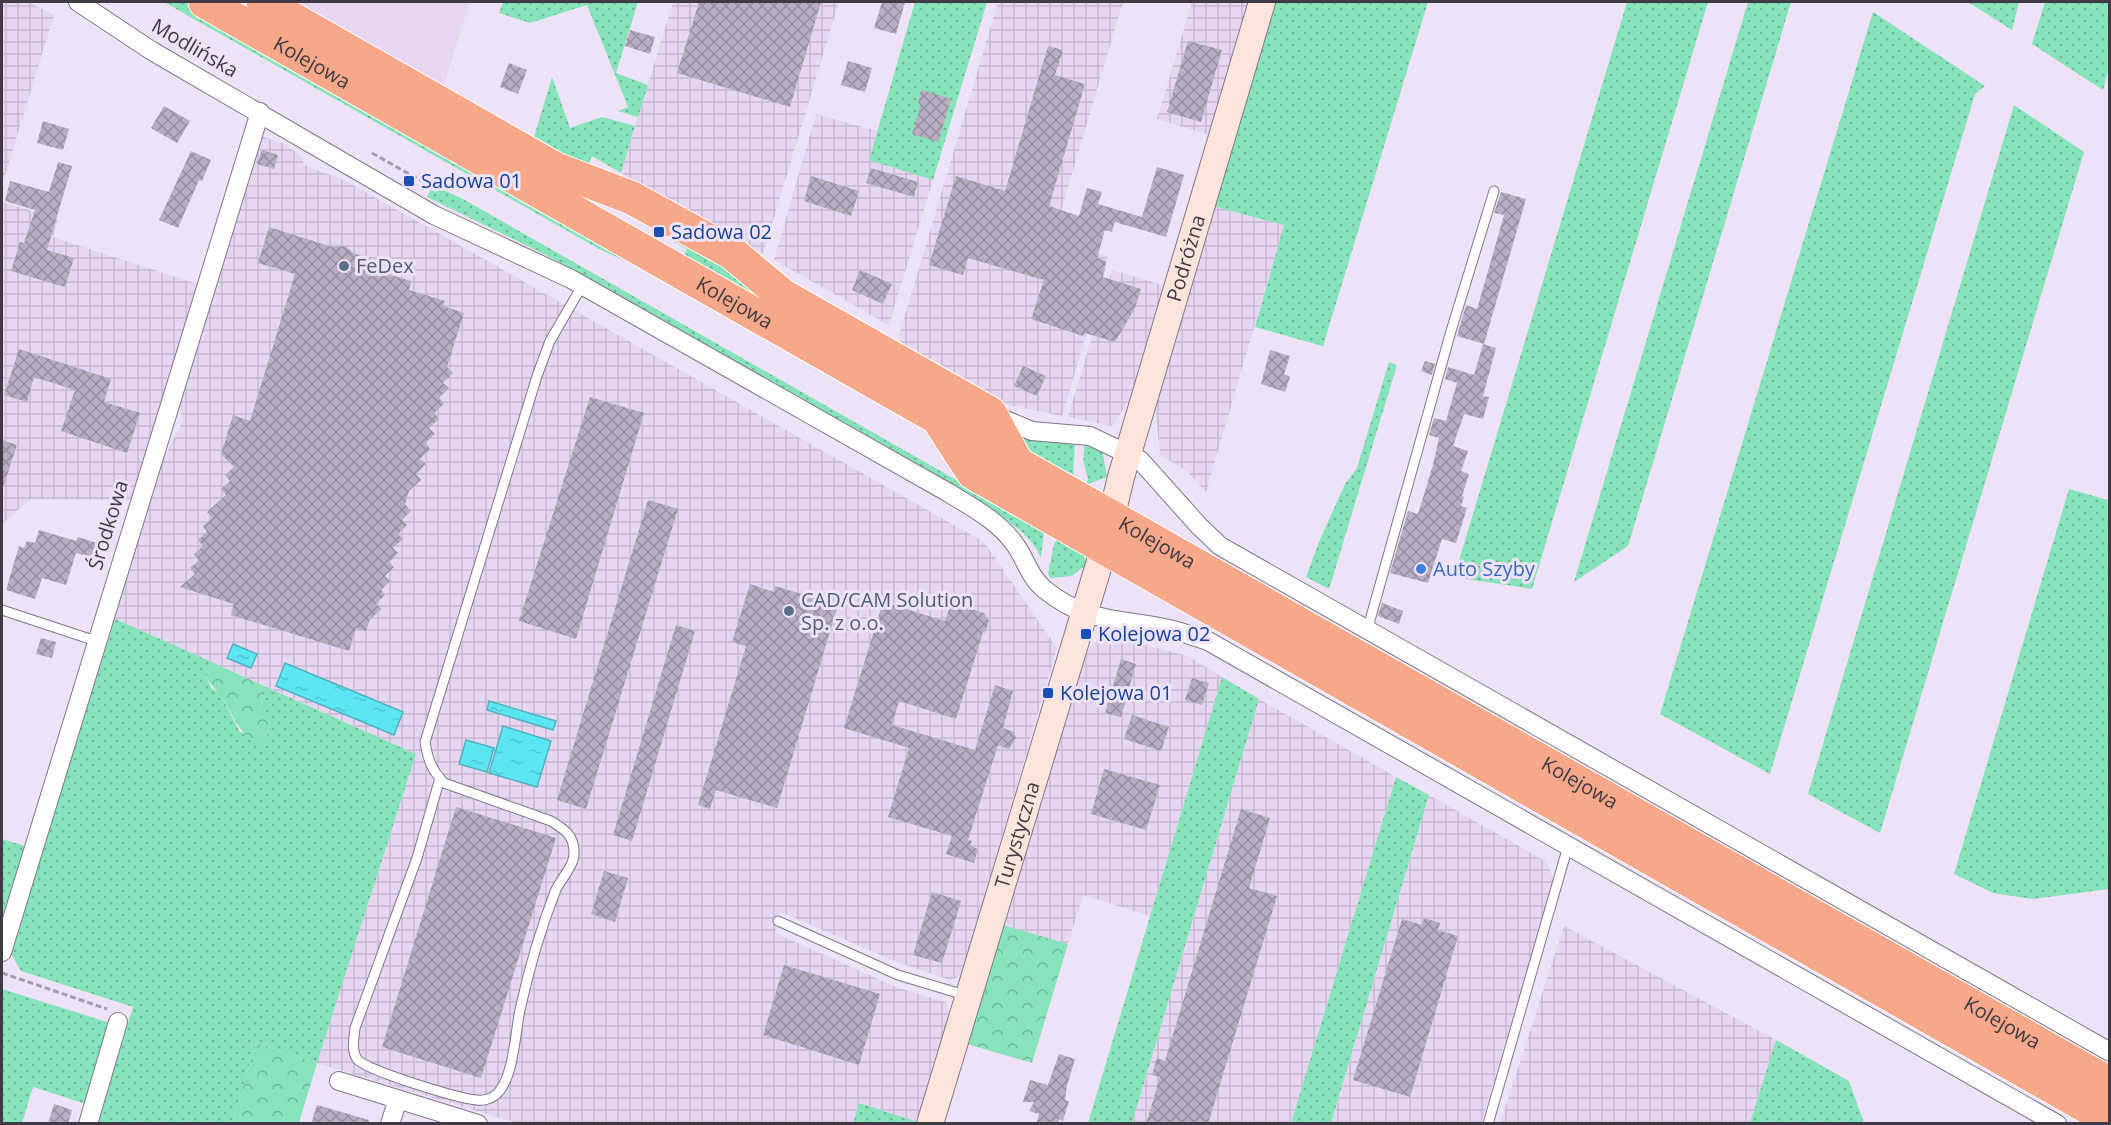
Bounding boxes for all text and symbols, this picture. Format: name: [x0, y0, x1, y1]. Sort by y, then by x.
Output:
street label: Modlińska: [147, 12, 243, 83]
street label: Kolejowa: [269, 30, 356, 95]
place label: Sadowa 01: [421, 167, 522, 194]
marker: Sadowa 01: [402, 174, 416, 188]
street label: Podróżna: [1160, 211, 1211, 305]
place label: Sadowa 02: [671, 218, 772, 245]
marker: Sadowa 02: [652, 225, 666, 239]
place label: FeDex: [356, 252, 414, 279]
marker: FeDex: [337, 259, 351, 273]
street label: Kolejowa: [691, 270, 778, 335]
street label: Środkowa: [81, 477, 134, 573]
street label: Kolejowa: [1114, 510, 1201, 575]
place label: Auto Szyby: [1433, 555, 1536, 582]
marker: Auto Szyby: [1414, 562, 1428, 576]
place label: CAD/CAM Solution Sp. z o.o.: [801, 586, 973, 636]
marker: CAD/CAM Solution Sp. z o.o.: [782, 604, 796, 618]
place label: Kolejowa 02: [1098, 620, 1210, 647]
marker: Kolejowa 02: [1079, 627, 1093, 641]
place label: Kolejowa 01: [1060, 679, 1172, 706]
marker: Kolejowa 01: [1041, 686, 1055, 700]
street label: Kolejowa: [1537, 750, 1623, 815]
street label: Turystyczna: [988, 778, 1046, 892]
street label: Kolejowa: [1959, 990, 2046, 1055]

